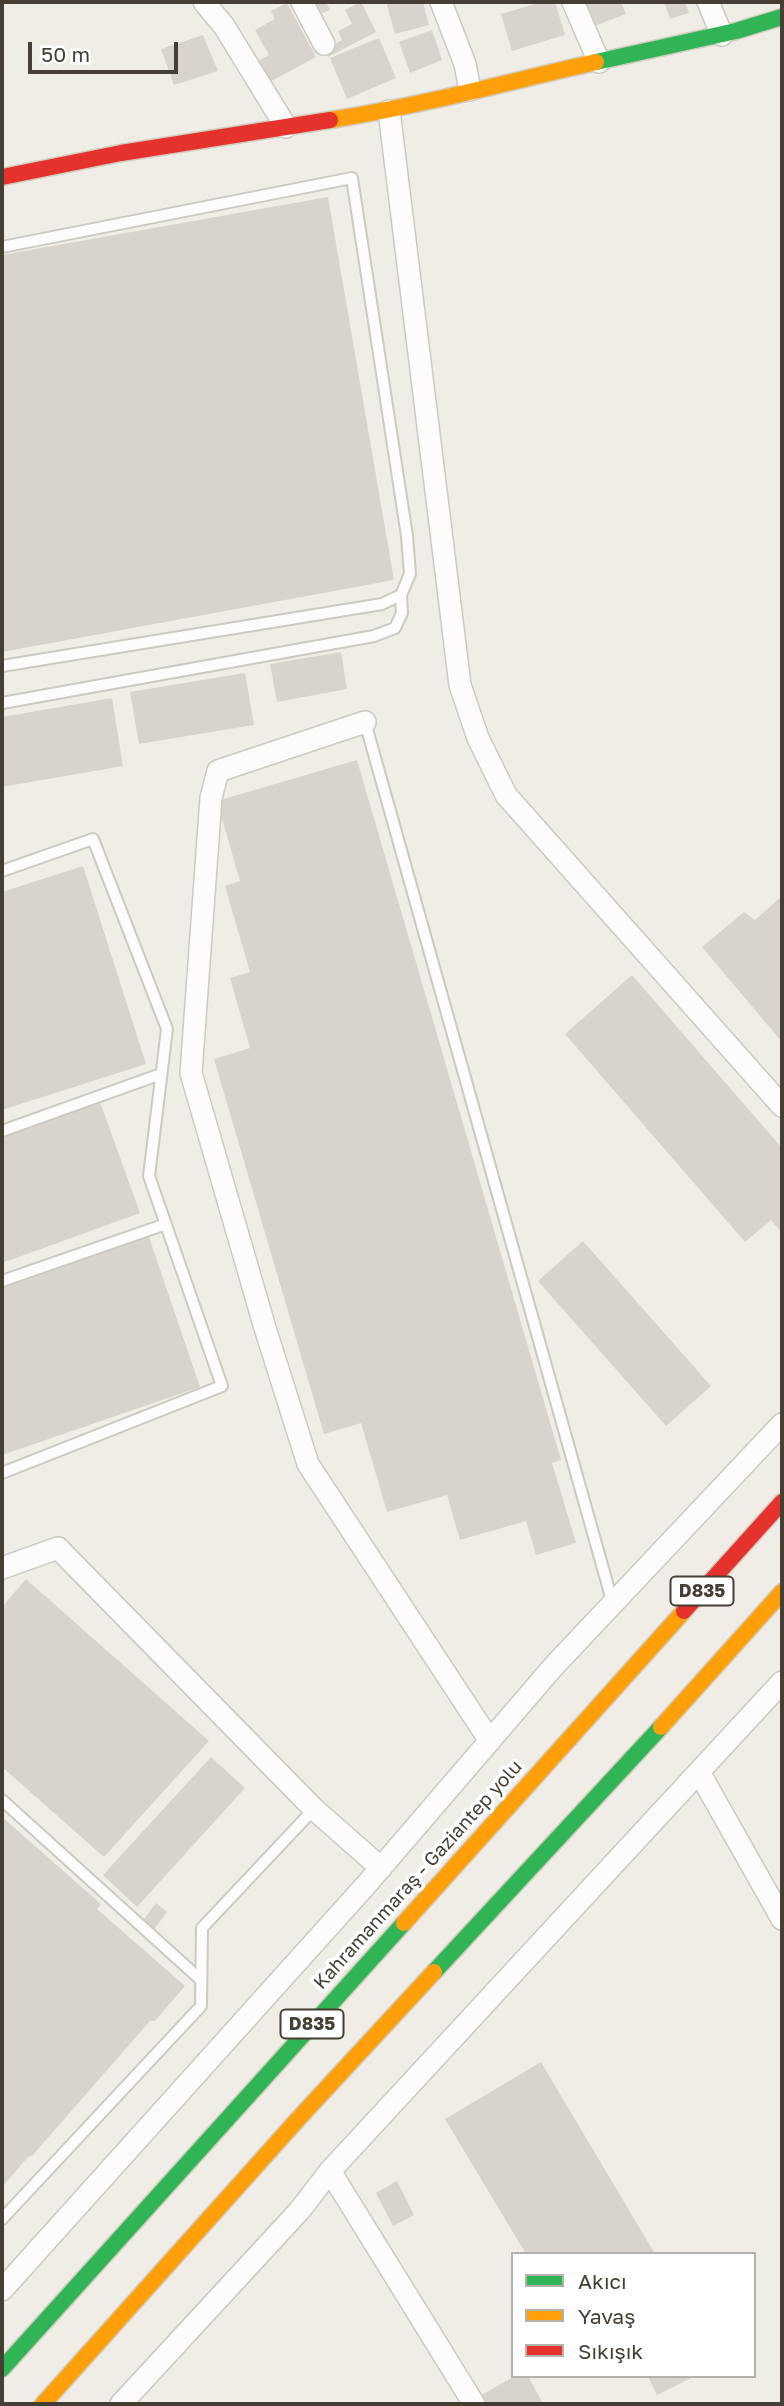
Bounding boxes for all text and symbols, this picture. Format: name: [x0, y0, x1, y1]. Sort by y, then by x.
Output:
scale bar: [32, 28, 182, 72]
text: 50 m: [41, 41, 90, 67]
road number: D835: [670, 1576, 734, 1606]
street label: Kahramanmaraş - Gaziantep yolu: [309, 1756, 527, 1994]
road number: D835: [280, 2010, 344, 2038]
legend: [511, 2252, 756, 2378]
text: Akıcı: [578, 2268, 627, 2294]
text: Yavaş: [578, 2303, 635, 2329]
text: Sıkışık: [578, 2338, 643, 2364]

